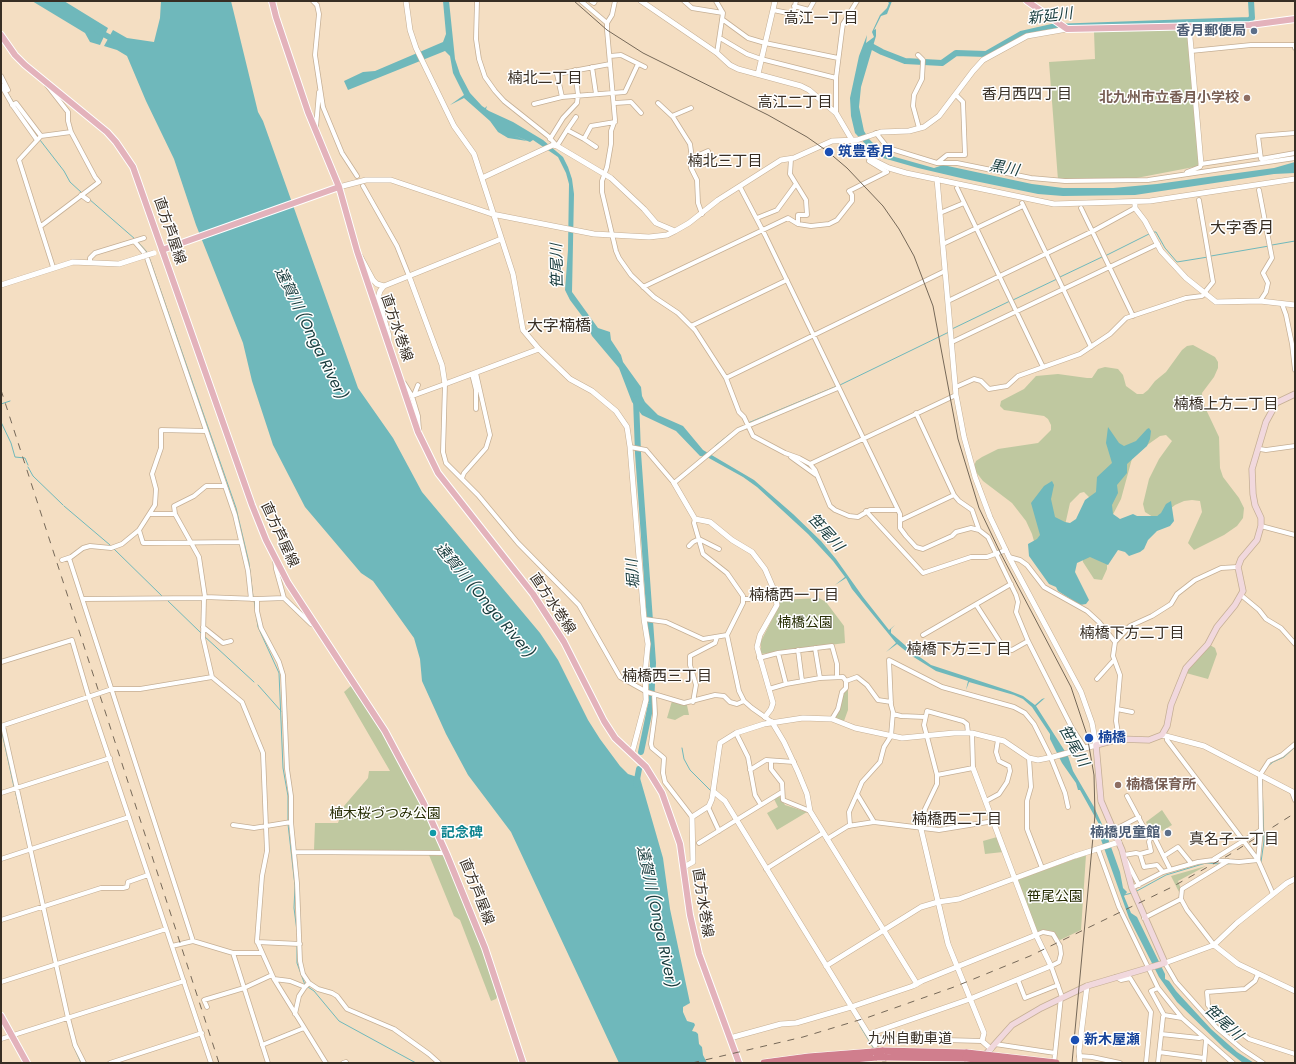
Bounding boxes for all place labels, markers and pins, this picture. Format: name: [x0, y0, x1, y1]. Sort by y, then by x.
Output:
place label: 香月郵便局: [1176, 23, 1246, 39]
marker: 香月郵便局: [1249, 26, 1259, 36]
place label: 北九州市立香月小学校: [1099, 90, 1239, 106]
marker: 北九州市立香月小学校: [1242, 93, 1252, 103]
place label: 筑豊香月: [838, 144, 894, 160]
marker: 筑豊香月: [823, 146, 835, 158]
place label: 楠橋: [1098, 730, 1126, 746]
marker: 楠橋: [1083, 732, 1095, 744]
place label: 楠橋保育所: [1126, 777, 1196, 793]
marker: 楠橋保育所: [1113, 780, 1123, 790]
place label: 記念碑: [441, 825, 483, 841]
place label: 楠橋児童館: [1090, 825, 1160, 841]
marker: 記念碑: [428, 828, 438, 838]
marker: 楠橋児童館: [1163, 828, 1173, 838]
place label: 新木屋瀬: [1084, 1032, 1140, 1048]
marker: 新木屋瀬: [1069, 1034, 1081, 1046]

